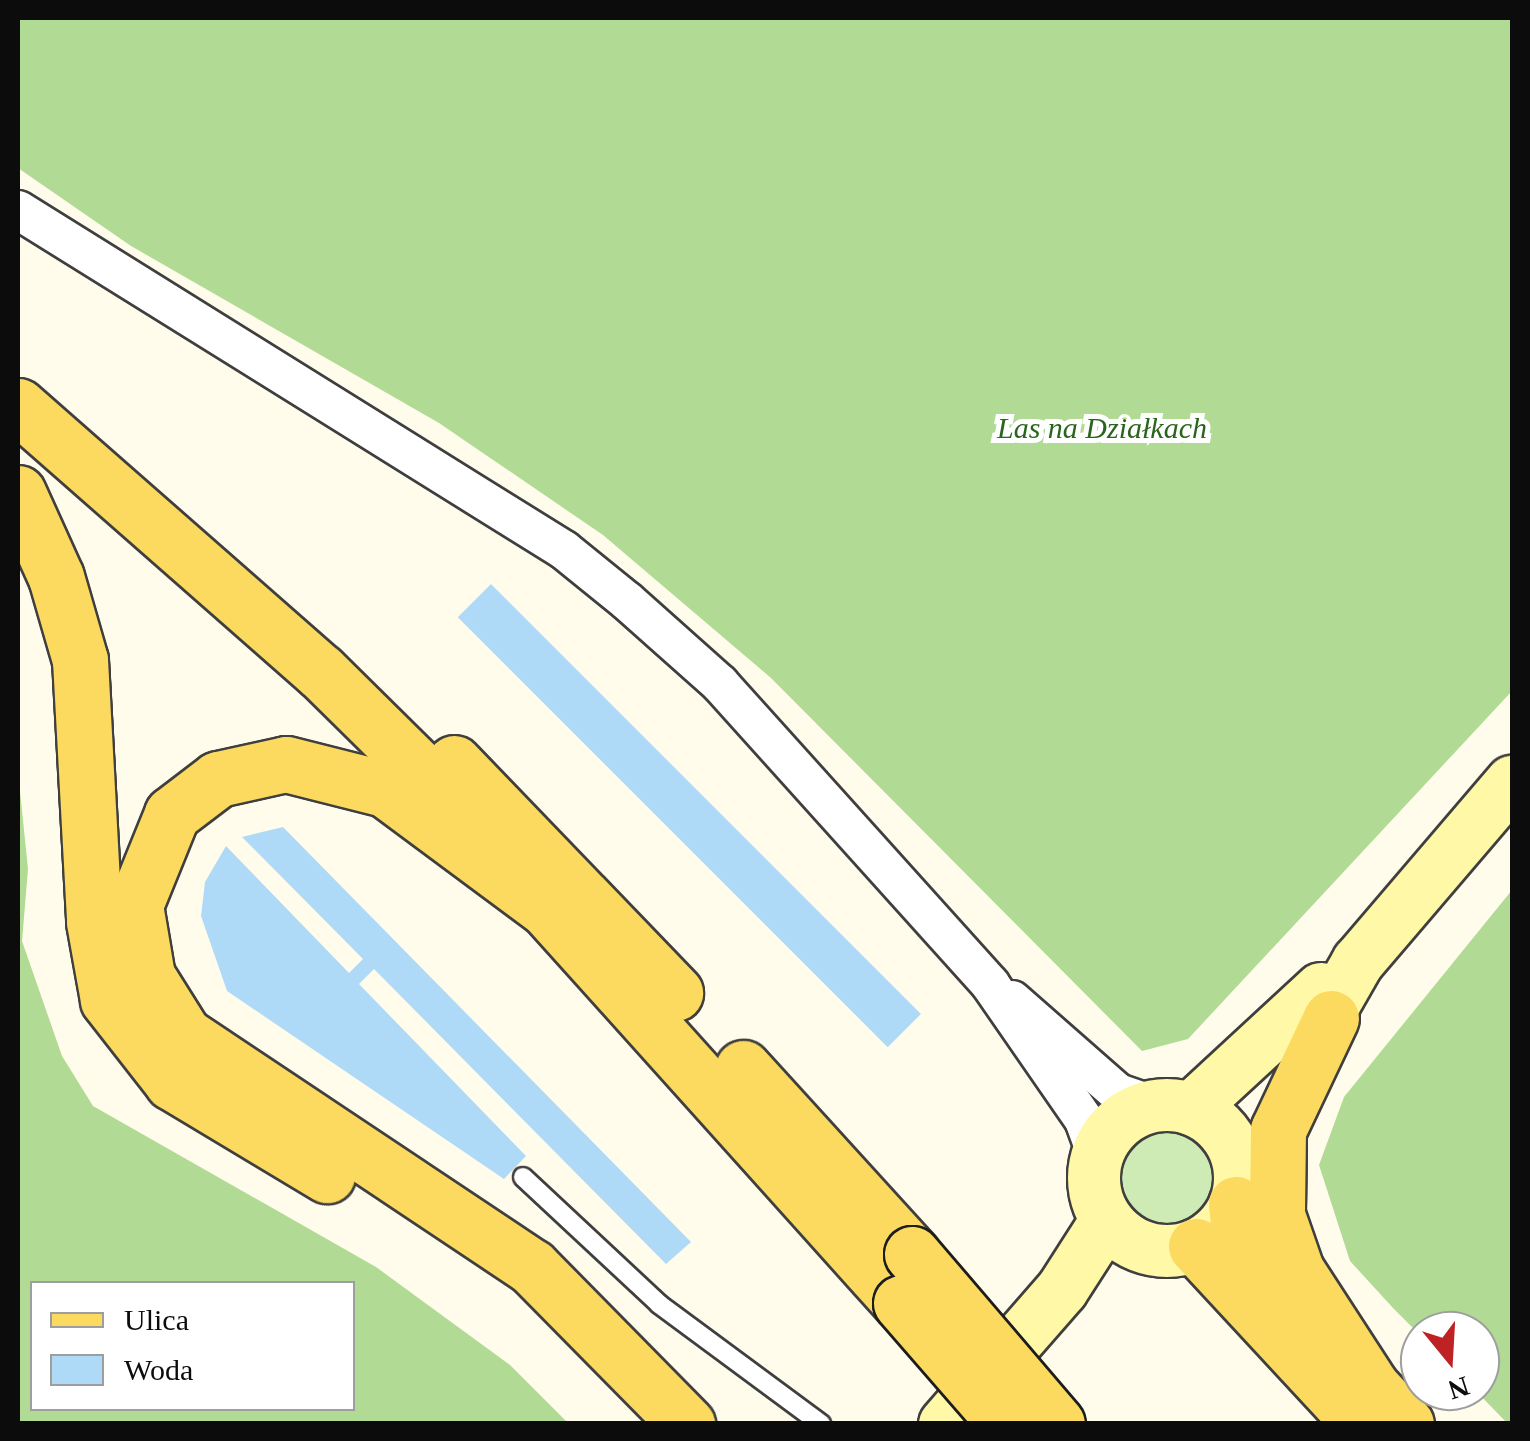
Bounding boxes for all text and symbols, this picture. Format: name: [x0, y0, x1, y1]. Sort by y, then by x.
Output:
park label: Las na Działkach: [997, 410, 1207, 446]
legend: [30, 1281, 355, 1411]
text: Ulica: [124, 1303, 189, 1336]
north arrow: [1400, 1311, 1500, 1411]
text: Woda: [124, 1353, 193, 1386]
text: N: [1444, 1370, 1473, 1406]

